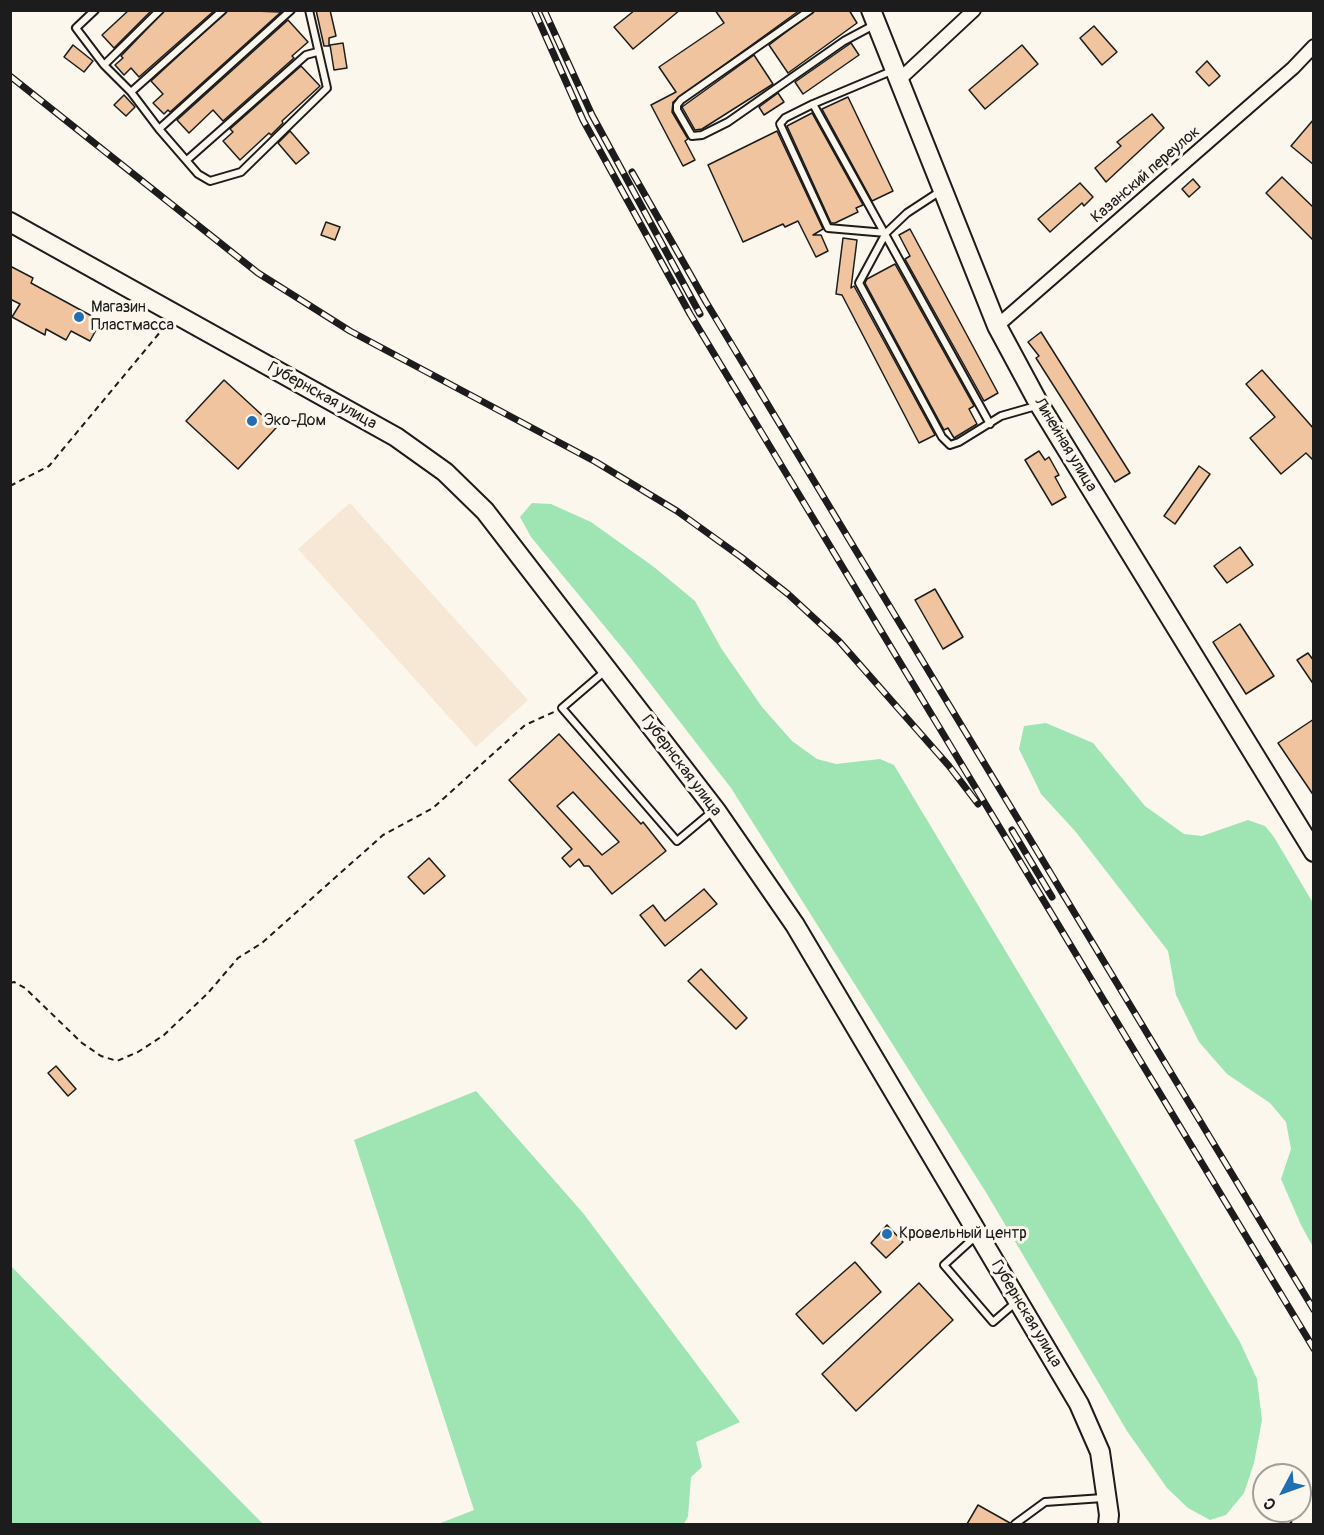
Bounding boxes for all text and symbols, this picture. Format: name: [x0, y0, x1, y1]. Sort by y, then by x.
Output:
street label: Казанский переулок: [1088, 122, 1204, 228]
place label: Магазин Пластмасса: [91, 298, 174, 336]
marker: Магазин Пластмасса: [72, 310, 86, 324]
street label: Губернская улица: [264, 358, 380, 434]
street label: Линейная улица: [1029, 394, 1101, 496]
place label: Эко-Дом: [264, 411, 326, 431]
marker: Эко-Дом: [245, 414, 259, 428]
street label: Губернская улица: [637, 712, 725, 820]
place label: Кровельный центр: [899, 1224, 1027, 1244]
marker: Кровельный центр: [880, 1227, 894, 1241]
street label: Губернская улица: [986, 1257, 1066, 1371]
north arrow: [1252, 1463, 1312, 1523]
text: С: [1259, 1493, 1281, 1514]

